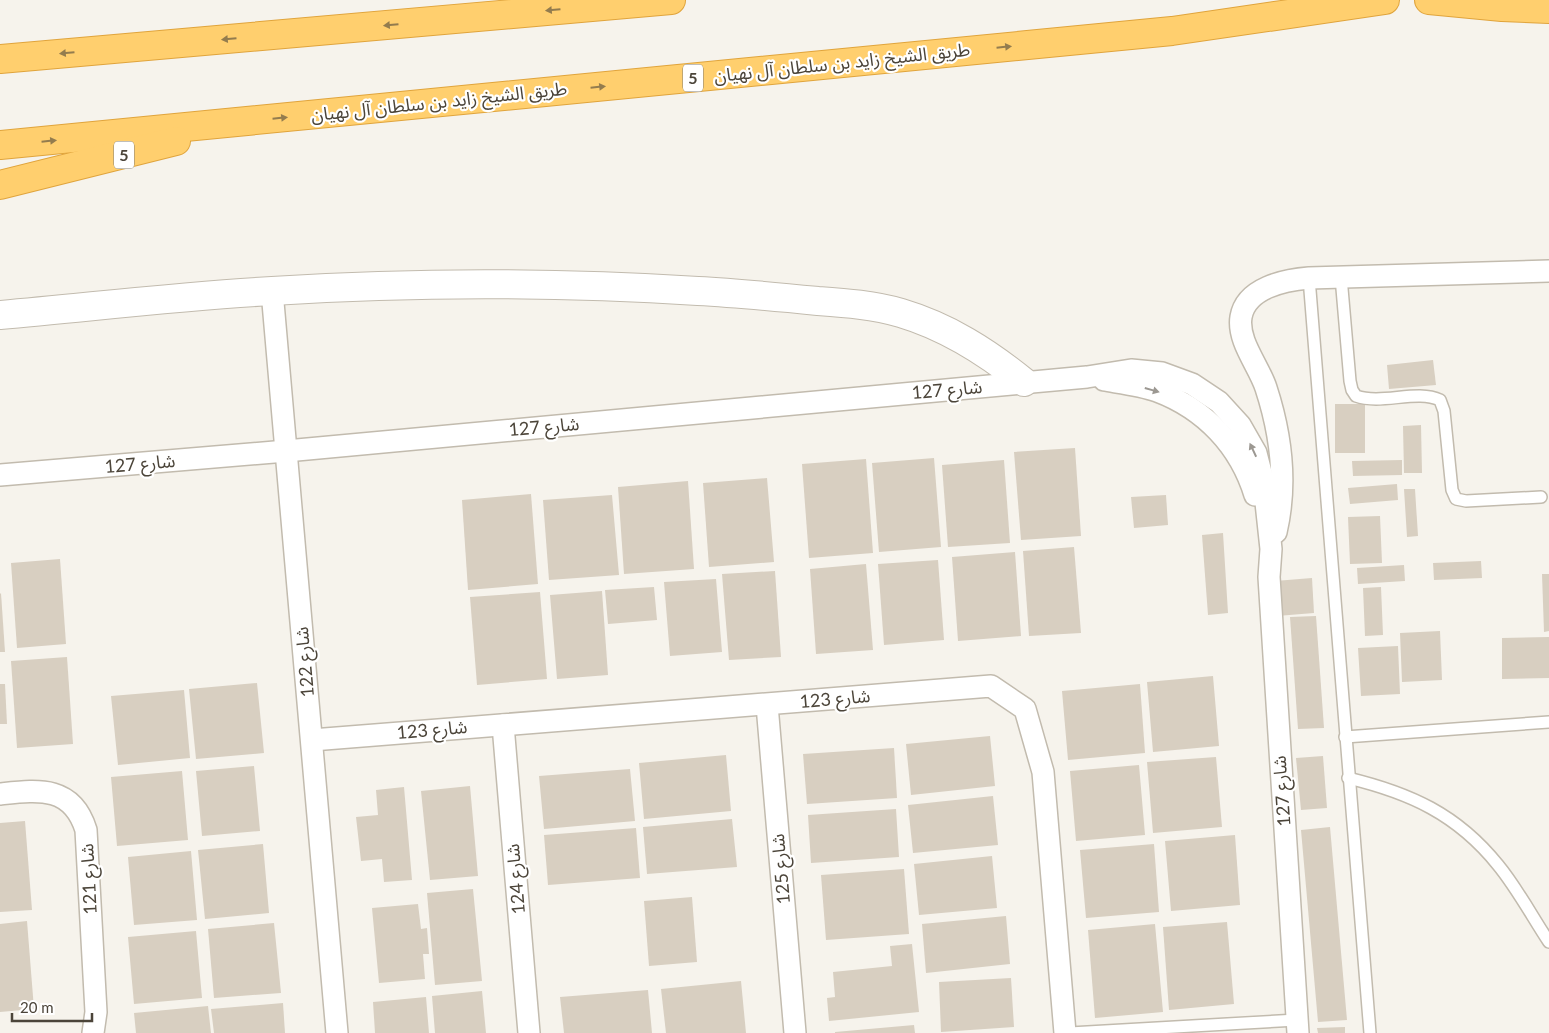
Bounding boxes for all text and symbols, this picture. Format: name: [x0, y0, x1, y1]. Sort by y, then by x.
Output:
one-way arrow: [544, 7, 560, 15]
one-way arrow: [383, 21, 399, 29]
one-way arrow: [221, 35, 237, 43]
street label: طريق الشيخ زايد بن سلطان آل نهيان: [713, 38, 971, 89]
one-way arrow: [996, 43, 1012, 51]
one-way arrow: [59, 49, 75, 57]
road number: 5: [683, 64, 703, 92]
street label: طريق الشيخ زايد بن سلطان آل نهيان: [310, 77, 568, 128]
one-way arrow: [591, 83, 607, 91]
one-way arrow: [272, 114, 288, 122]
one-way arrow: [41, 136, 57, 144]
road number: 5: [114, 142, 134, 168]
street label: شارع 127: [911, 375, 984, 407]
one-way arrow: [1144, 387, 1159, 395]
street label: شارع 127: [508, 412, 581, 444]
one-way arrow: [1249, 443, 1257, 457]
street label: شارع 127: [104, 449, 177, 481]
street label: شارع 122: [290, 625, 322, 698]
street label: شارع 123: [799, 684, 872, 716]
street label: شارع 123: [396, 715, 469, 747]
street label: شارع 127: [1268, 755, 1298, 827]
street label: شارع 125: [766, 832, 798, 905]
street label: شارع 124: [501, 842, 533, 915]
street label: شارع 121: [75, 843, 105, 915]
scale bar: [12, 990, 92, 1022]
text: 20 m: [20, 998, 54, 1016]

